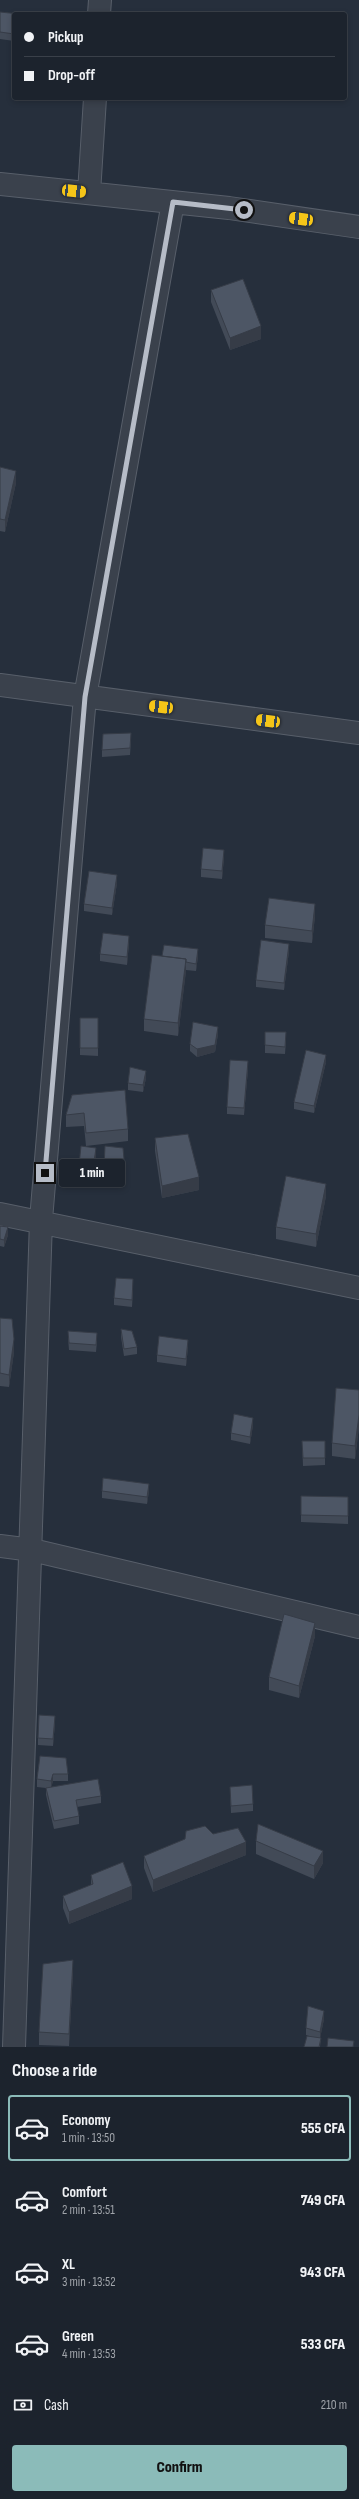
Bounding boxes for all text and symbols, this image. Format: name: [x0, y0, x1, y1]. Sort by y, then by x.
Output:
text: Pickup: [48, 28, 84, 47]
text: Drop-off: [48, 66, 95, 85]
car: [61, 184, 87, 198]
route start: [235, 201, 253, 219]
car: [288, 211, 314, 227]
car: [148, 700, 174, 714]
car: [255, 714, 281, 728]
callout: 1 min: [59, 1159, 125, 1187]
route end: [36, 1164, 54, 1182]
text: 1 min: [80, 1165, 104, 1181]
text: Choose a ride: [12, 2060, 97, 2081]
icon: car: [14, 2110, 50, 2146]
text: Economy: [62, 2111, 111, 2130]
text: 555 CFA: [301, 2119, 345, 2138]
text: 1 min · 13:50: [62, 2130, 115, 2146]
icon: car: [14, 2182, 50, 2218]
text: Comfort: [62, 2183, 107, 2202]
text: 749 CFA: [301, 2191, 345, 2210]
text: 2 min · 13:51: [62, 2202, 115, 2218]
icon: car: [14, 2254, 50, 2290]
text: XL: [62, 2255, 75, 2274]
text: 943 CFA: [300, 2263, 345, 2282]
text: 3 min · 13:52: [62, 2274, 116, 2290]
icon: car: [14, 2326, 50, 2362]
text: Green: [62, 2327, 94, 2346]
text: 533 CFA: [301, 2335, 345, 2354]
text: 4 min · 13:53: [62, 2346, 116, 2362]
icon: cash: [12, 2394, 34, 2416]
text: Cash: [44, 2396, 69, 2415]
text: 210 m: [321, 2397, 347, 2413]
button: Confirm: [12, 2445, 347, 2491]

